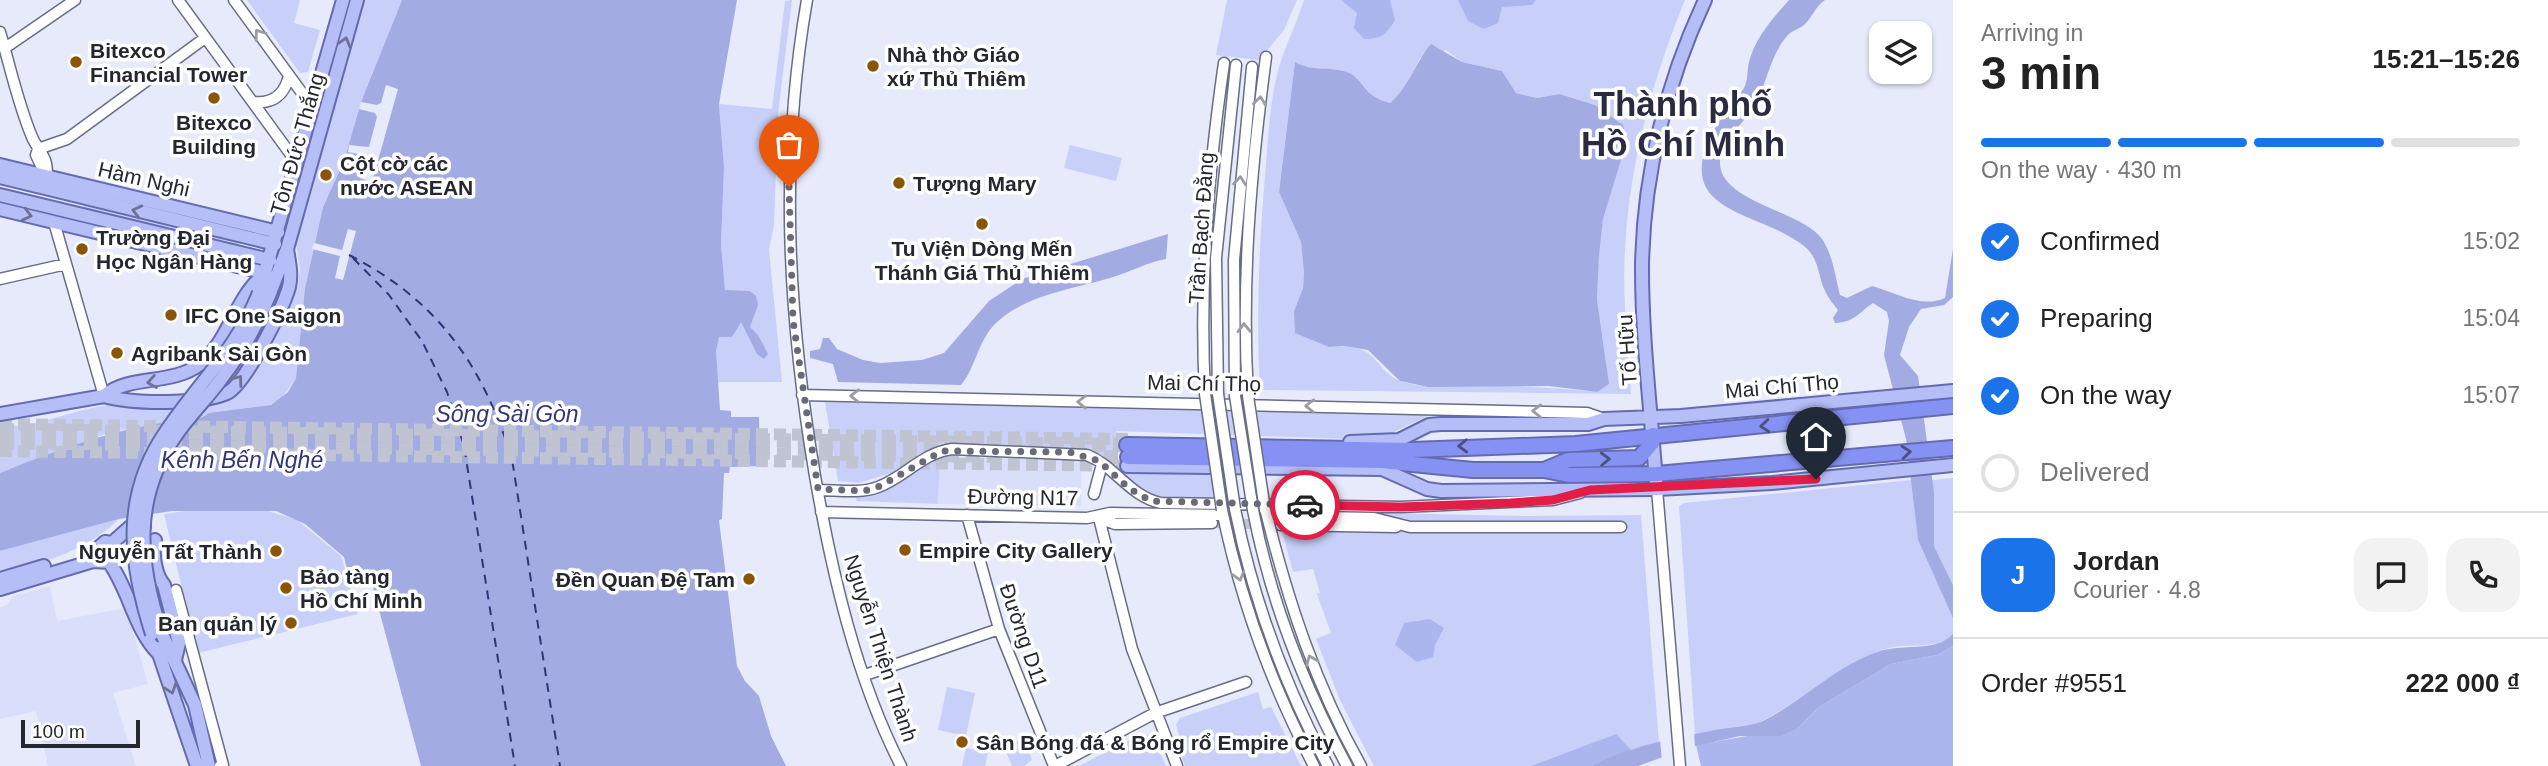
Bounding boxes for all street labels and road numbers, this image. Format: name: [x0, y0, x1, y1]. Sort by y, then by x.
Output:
street label: Tôn Ðức Thắng: [266, 70, 328, 218]
street label: Trần Bạch Đằng: [1184, 151, 1218, 305]
street label: Hàm Nghi: [96, 157, 192, 201]
street label: Tố Hữu: [1613, 314, 1641, 386]
street label: Mai Chí Thọ: [1724, 370, 1840, 402]
street label: Mai Chí Thọ: [1147, 371, 1261, 395]
street label: Đường N17: [967, 485, 1079, 509]
street label: Nguyễn Thiện Thành: [840, 552, 922, 744]
street label: Đường D11: [995, 581, 1053, 691]

